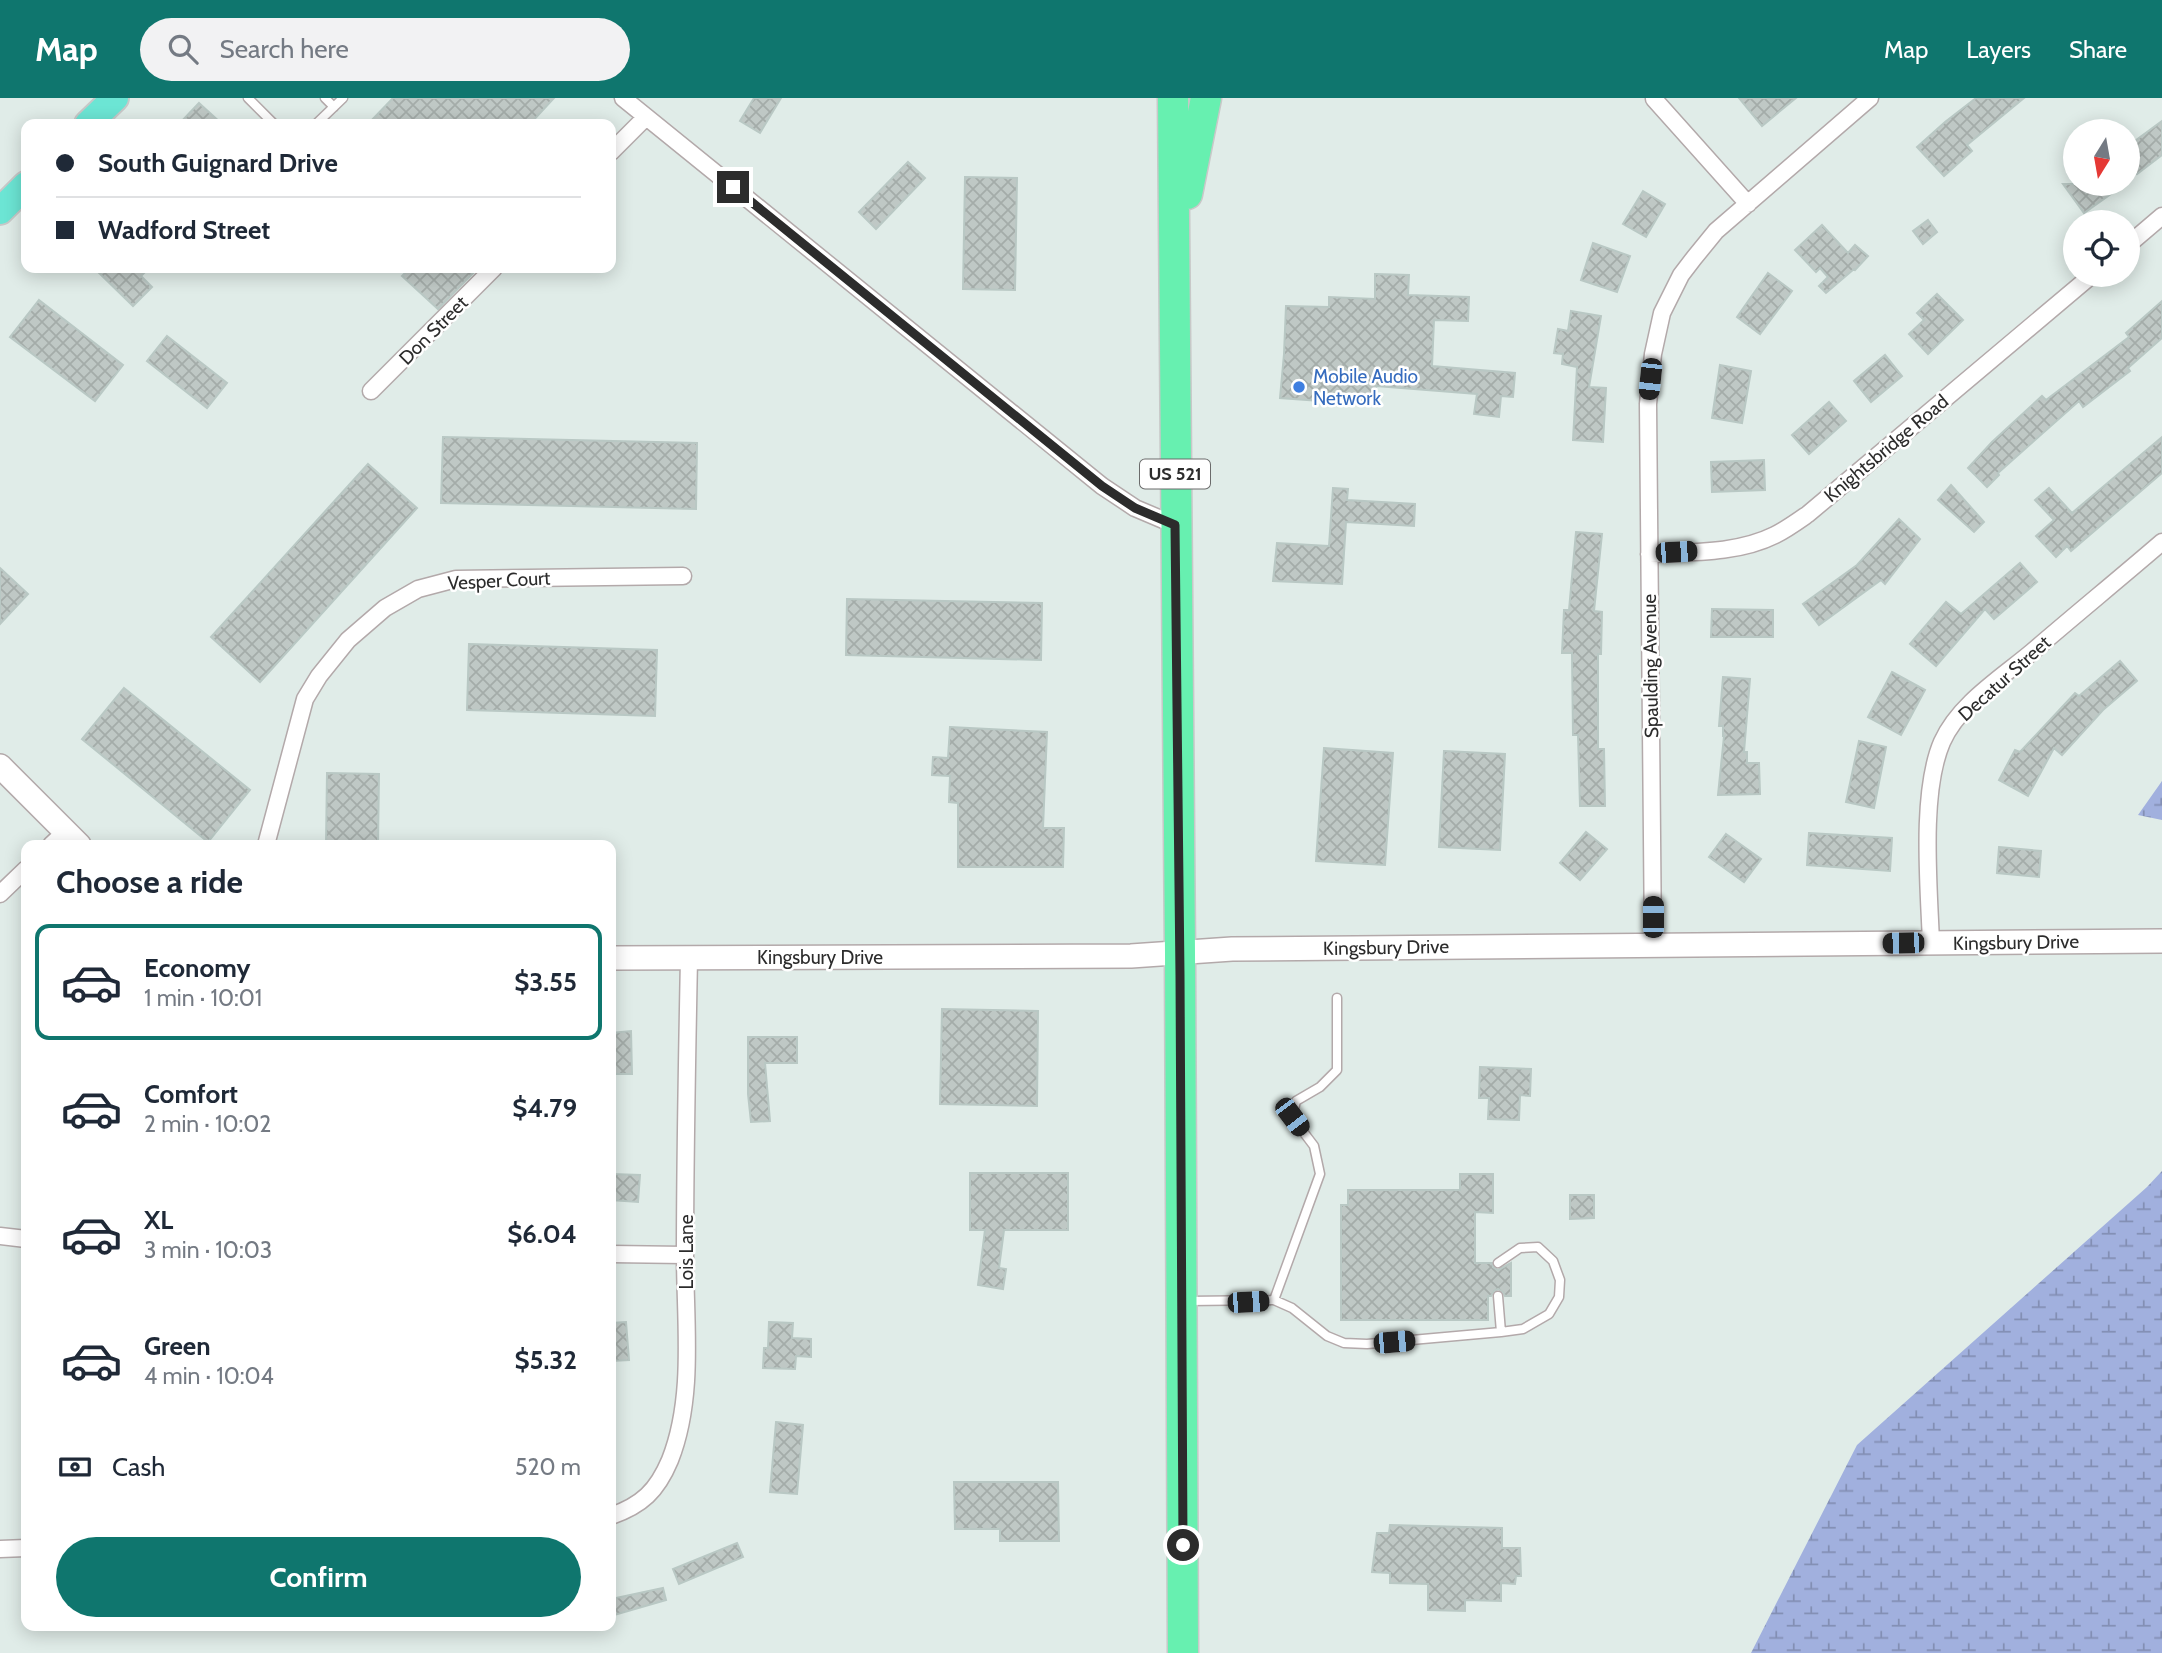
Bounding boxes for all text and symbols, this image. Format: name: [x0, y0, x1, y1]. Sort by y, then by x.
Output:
search box: [140, 18, 630, 81]
text: Map: [35, 29, 98, 69]
icon: search: [164, 30, 202, 68]
text: Search here: [220, 33, 349, 65]
text: Map: [1884, 35, 1928, 64]
text: Layers: [1966, 35, 2031, 64]
text: Share: [2069, 35, 2127, 64]
north arrow: [2063, 119, 2140, 196]
map controls: [2063, 119, 2140, 287]
text: South Guignard Drive: [98, 147, 338, 179]
route end: [717, 171, 749, 203]
button: locate: [2063, 210, 2140, 287]
text: Wadford Street: [98, 214, 270, 246]
street label: Don Street: [394, 291, 473, 370]
car: [1638, 357, 1663, 401]
place label: Mobile Audio Network: [1313, 365, 1418, 410]
marker: Mobile Audio Network: [1291, 379, 1307, 395]
street label: Knightsbridge Road: [1820, 390, 1953, 507]
road number: US 521: [1140, 460, 1210, 488]
car: [1655, 540, 1698, 564]
street label: Vesper Court: [447, 566, 552, 595]
street label: Spaulding Avenue: [1638, 593, 1663, 738]
street label: Decatur Street: [1953, 630, 2056, 726]
text: Choose a ride: [56, 862, 243, 901]
car: [1643, 896, 1664, 938]
street label: Kingsbury Drive: [1953, 930, 2080, 955]
car: [1882, 932, 1925, 954]
street label: Kingsbury Drive: [1323, 935, 1450, 960]
street label: Kingsbury Drive: [757, 946, 883, 969]
icon: car: [60, 951, 123, 1014]
text: Economy: [144, 952, 250, 984]
text: $3.55: [514, 966, 577, 998]
text: 1 min · 10:01: [144, 984, 262, 1012]
icon: car: [60, 1077, 123, 1140]
text: Comfort: [144, 1078, 238, 1110]
text: $4.79: [512, 1092, 577, 1124]
car: [1271, 1094, 1314, 1140]
text: 2 min · 10:02: [144, 1110, 271, 1138]
icon: car: [60, 1203, 123, 1266]
text: XL: [144, 1204, 173, 1236]
street label: Lois Lane: [675, 1214, 698, 1289]
text: $6.04: [507, 1218, 577, 1250]
text: 3 min · 10:03: [144, 1236, 272, 1264]
car: [1227, 1290, 1270, 1314]
icon: car: [60, 1329, 123, 1392]
text: Green: [144, 1330, 211, 1362]
car: [1373, 1330, 1416, 1354]
text: $5.32: [514, 1344, 577, 1376]
text: 4 min · 10:04: [144, 1362, 274, 1390]
icon: cash: [56, 1448, 94, 1486]
text: Cash: [112, 1451, 165, 1483]
text: 520 m: [515, 1453, 581, 1481]
route start: [1167, 1529, 1199, 1561]
button: Confirm: [56, 1537, 581, 1617]

